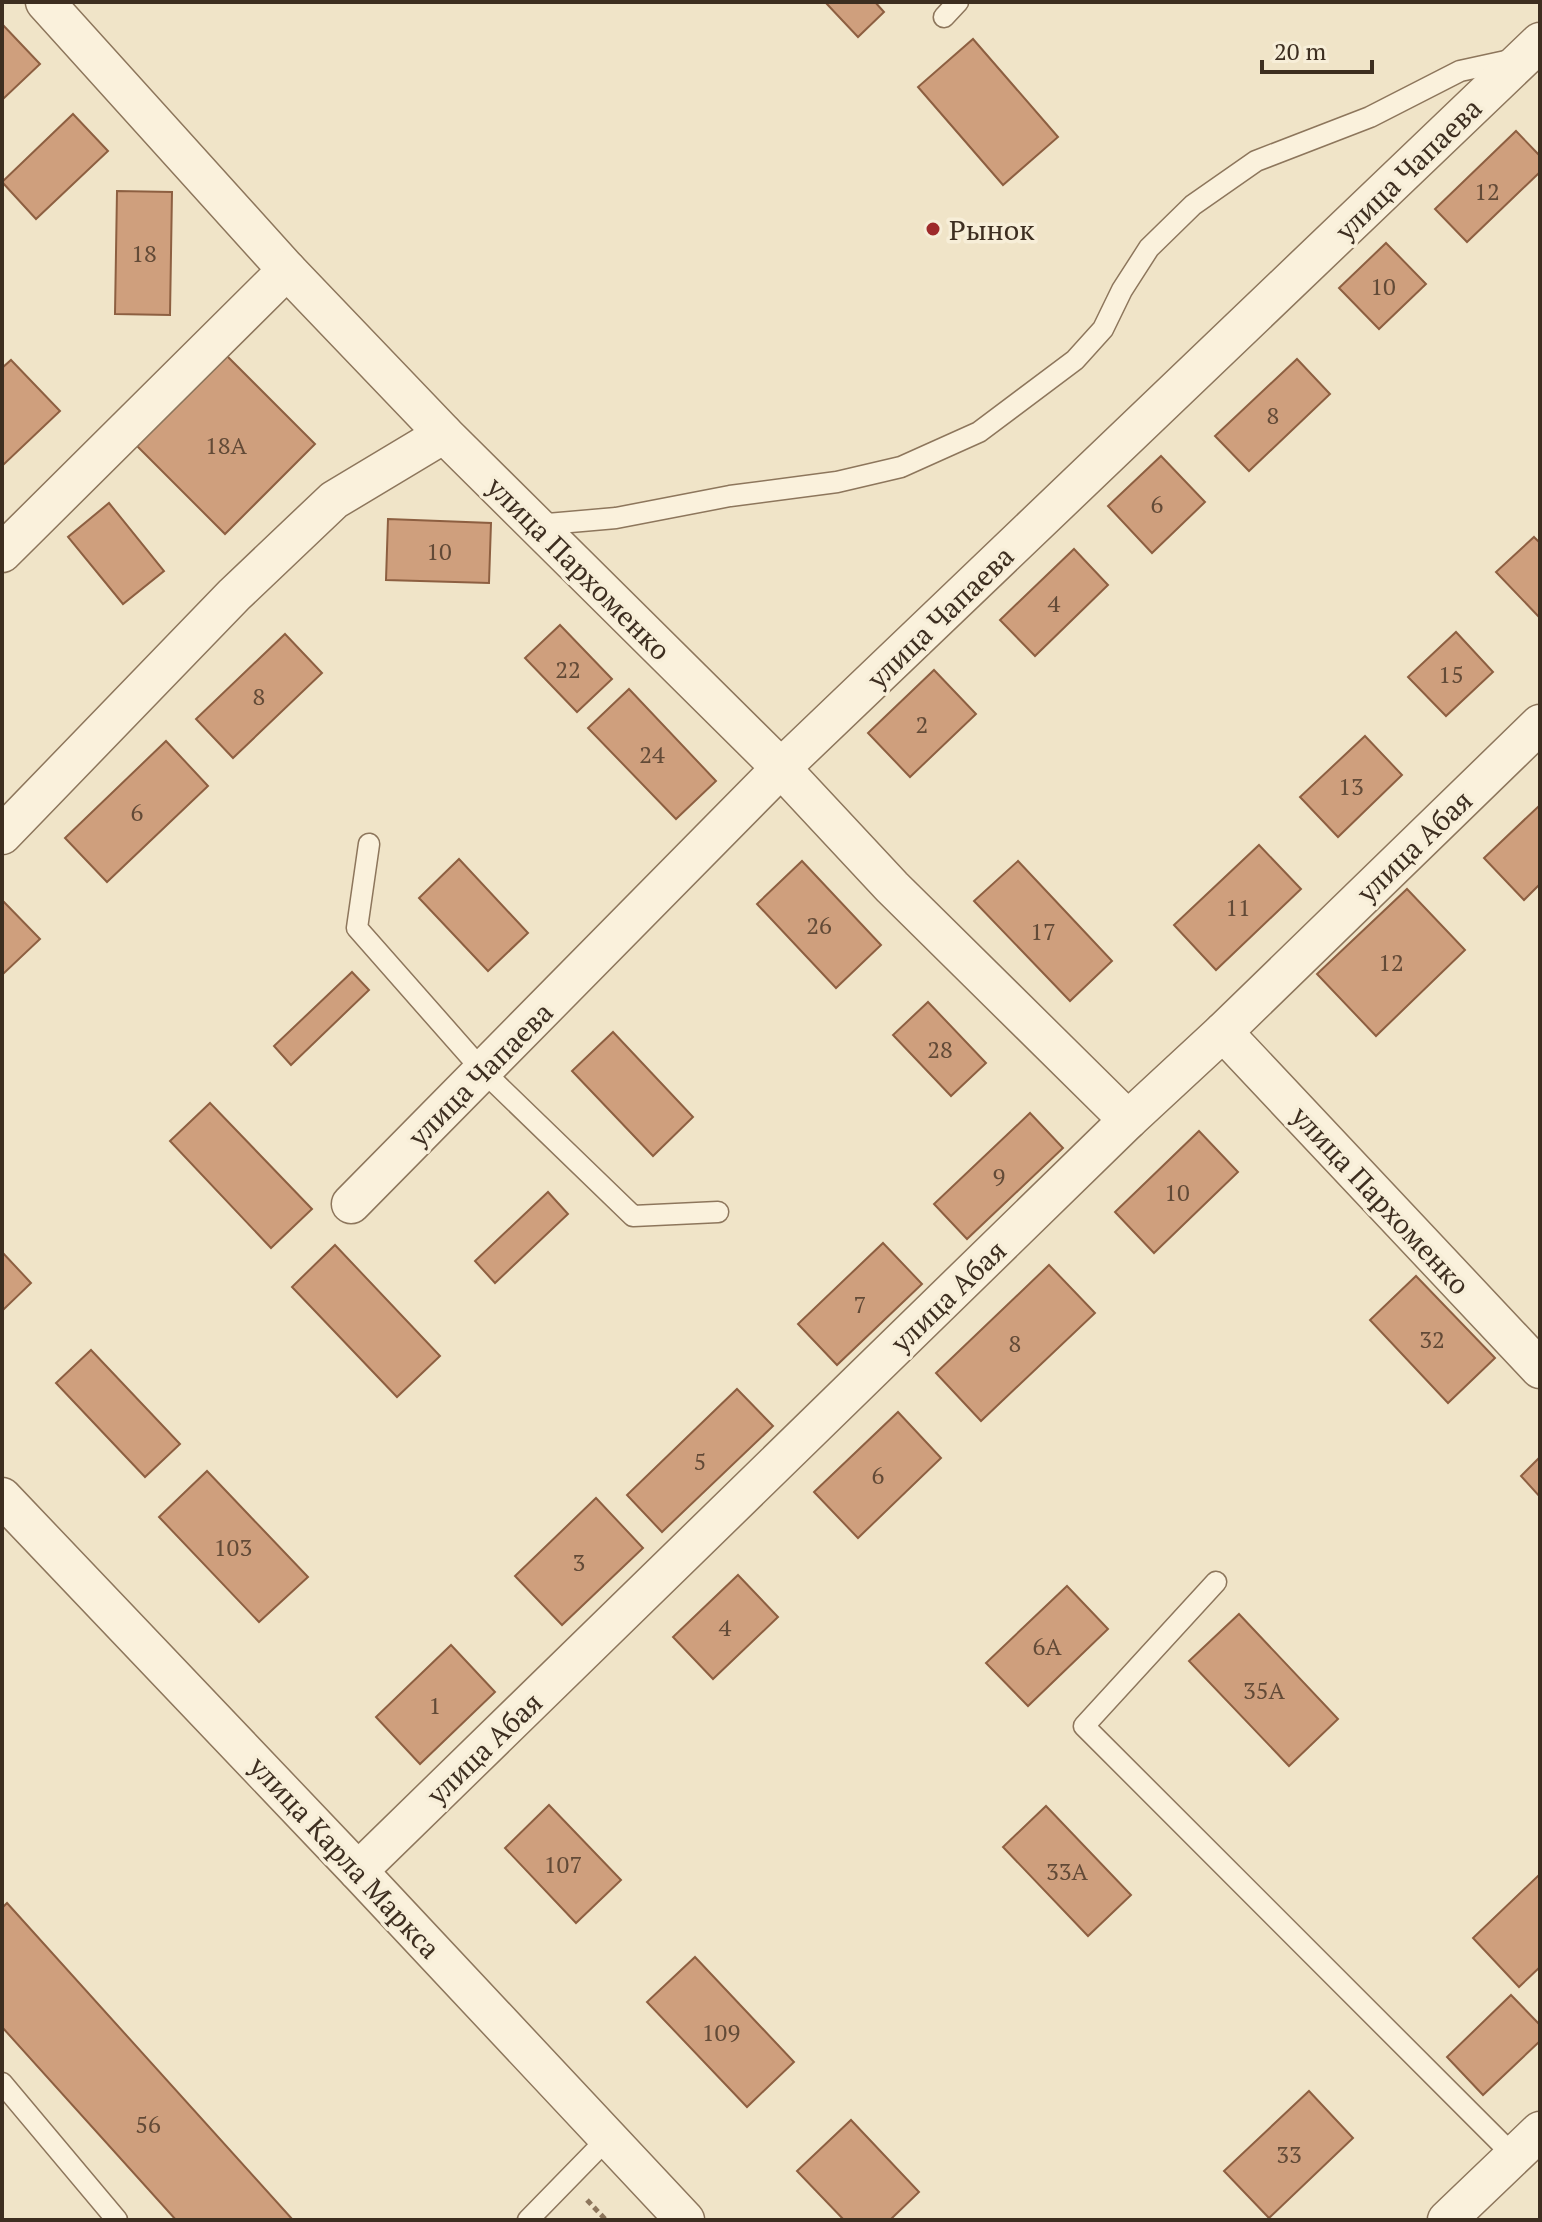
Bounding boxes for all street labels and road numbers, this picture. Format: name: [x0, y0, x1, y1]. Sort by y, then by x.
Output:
street label: улица Чапаева: [1326, 90, 1489, 249]
street label: улица Пархоменко: [478, 467, 679, 668]
street label: улица Чапаева: [858, 538, 1021, 697]
street label: улица Абая: [1348, 782, 1480, 911]
street label: улица Чапаева: [399, 994, 560, 1155]
street label: улица Пархоменко: [1283, 1097, 1478, 1302]
street label: улица Абая: [882, 1232, 1014, 1361]
street label: улица Абая: [418, 1684, 550, 1813]
street label: улица Карла Маркса: [241, 1747, 448, 1966]

